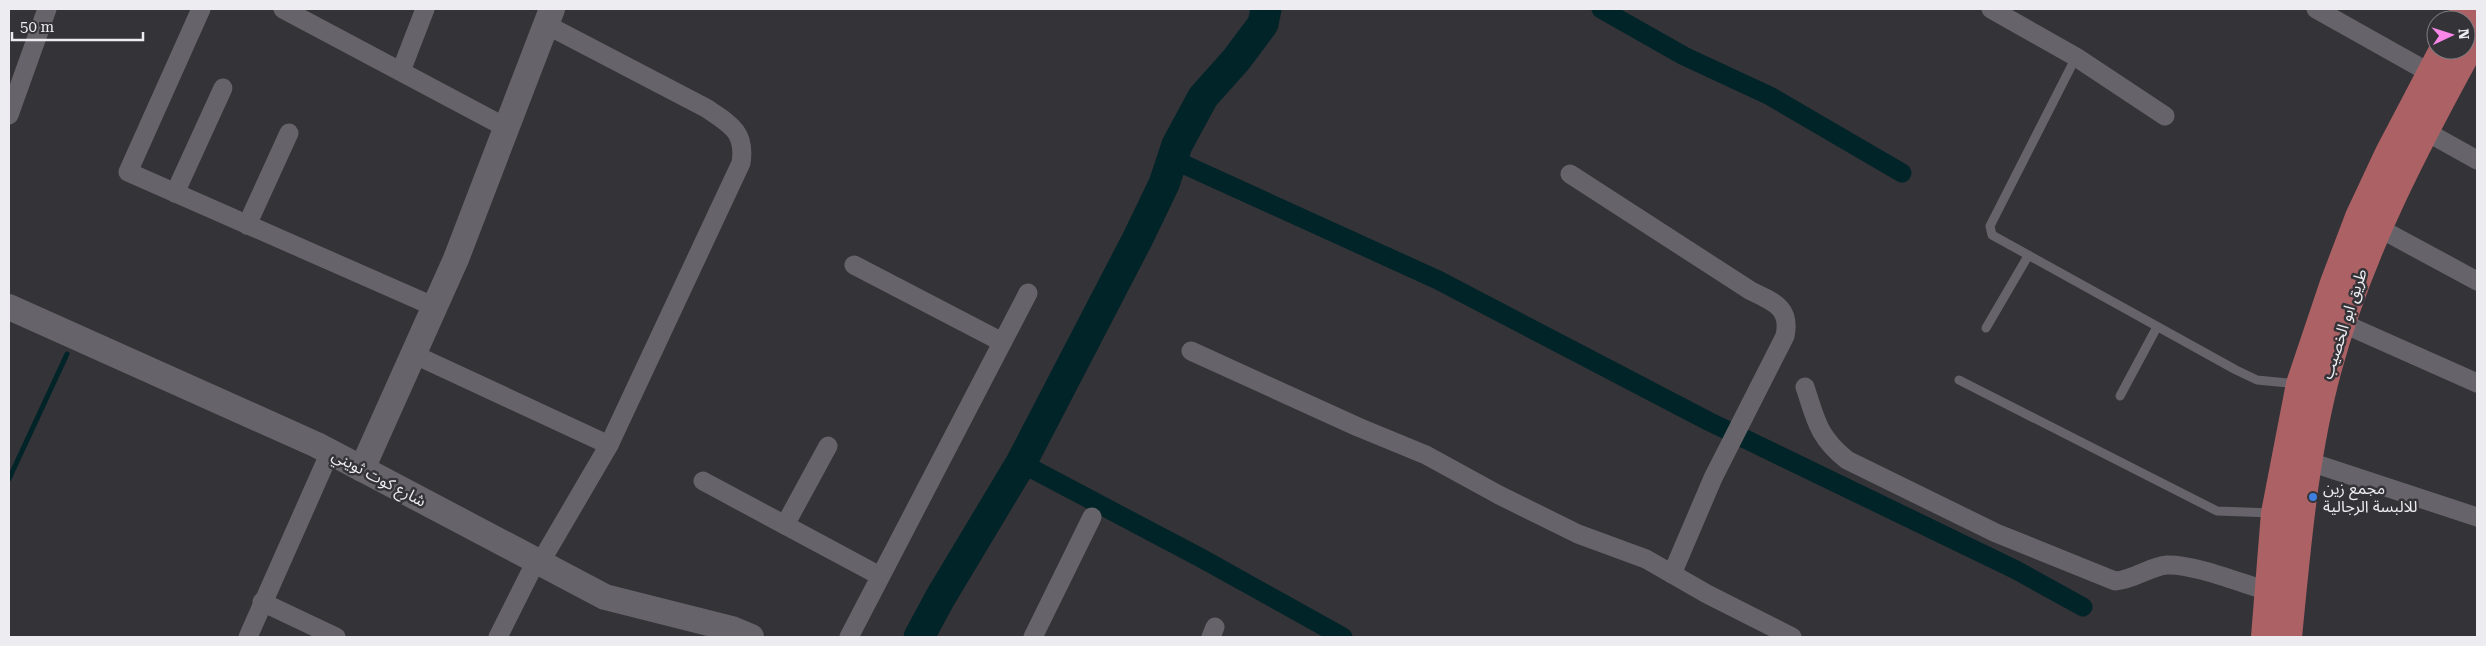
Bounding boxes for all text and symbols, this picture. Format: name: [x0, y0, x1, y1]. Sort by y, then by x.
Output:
scale bar: [12, 10, 144, 42]
north arrow: [2426, 10, 2476, 60]
text: 50 m: [20, 18, 55, 36]
text: N: [2456, 28, 2472, 40]
street label: طريق ابو الخصيب: [2317, 266, 2372, 382]
street label: شارع كوت ثويني: [327, 445, 429, 513]
place label: مجمع زين للالبسة الرجالية: [2323, 479, 2417, 516]
marker: مجمع زين للالبسة الرجالية: [2307, 491, 2319, 503]

